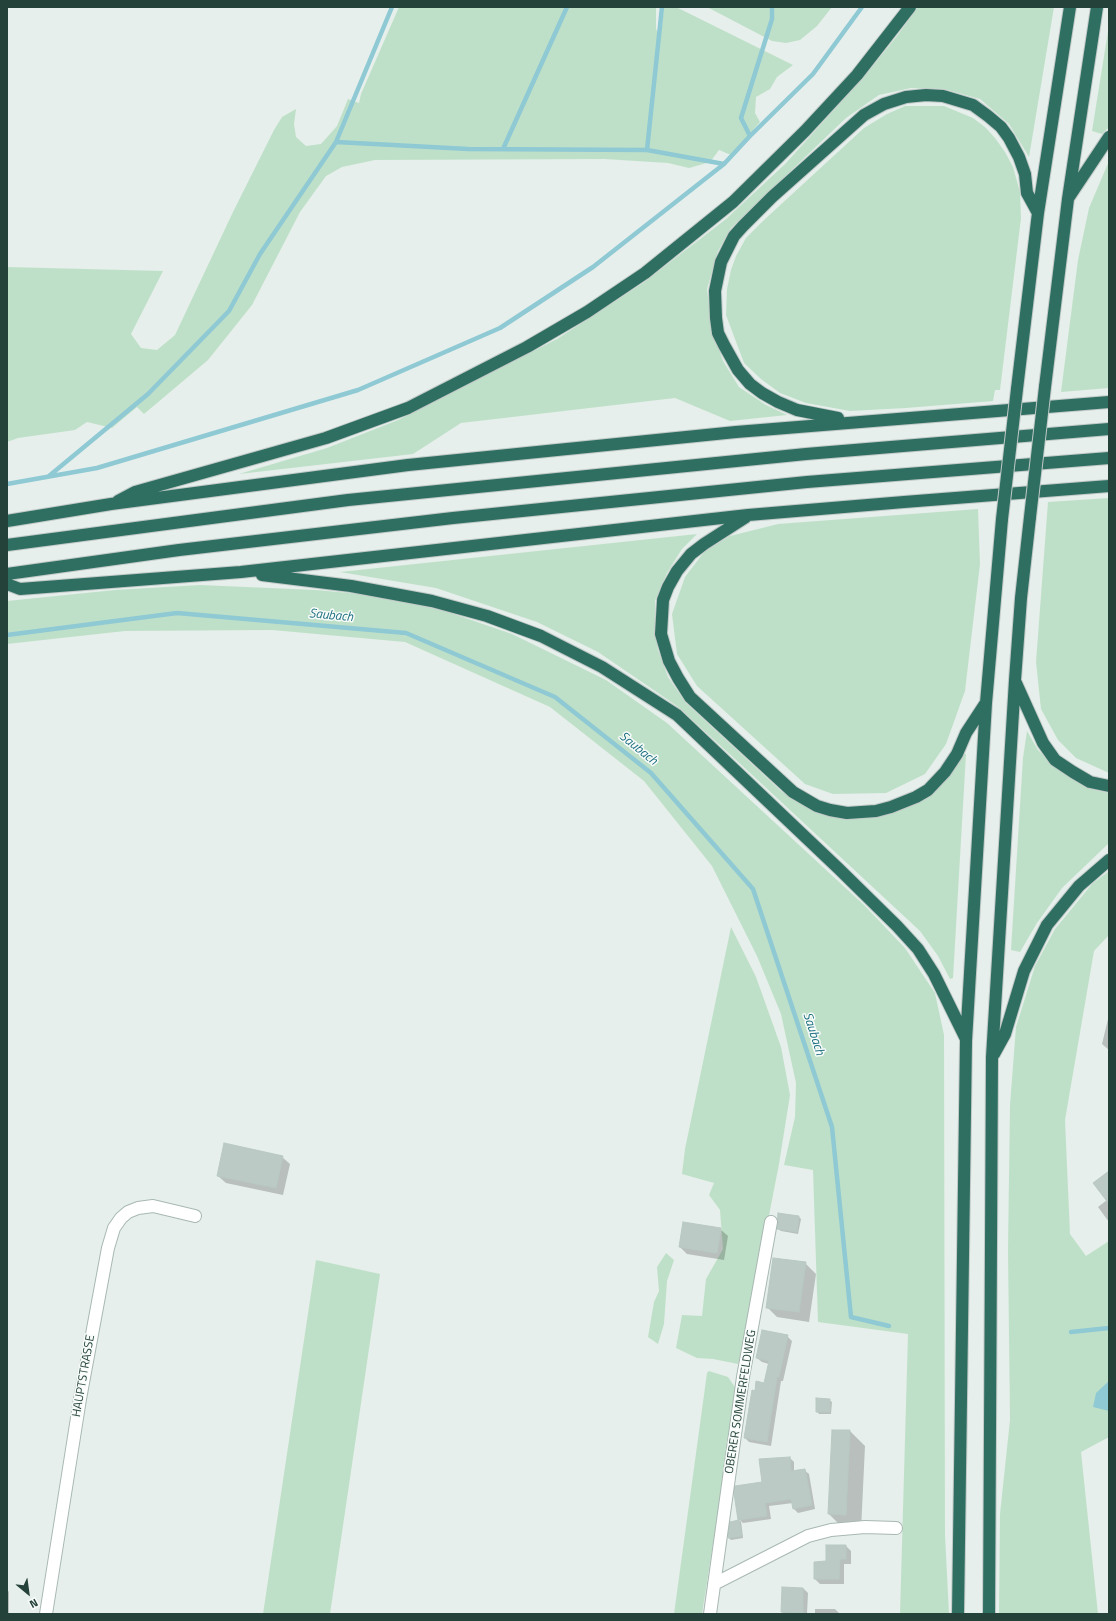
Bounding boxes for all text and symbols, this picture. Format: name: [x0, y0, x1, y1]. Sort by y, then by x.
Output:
water label: Saubach: [308, 606, 354, 626]
water label: Saubach: [616, 729, 660, 769]
water label: Saubach: [799, 1011, 827, 1057]
street label: OBERER SOMMERFELDWEG: [723, 1329, 759, 1475]
street label: HAUPTSTRASSE: [70, 1334, 98, 1418]
north arrow: [8, 1573, 48, 1613]
text: N: [27, 1595, 41, 1612]

